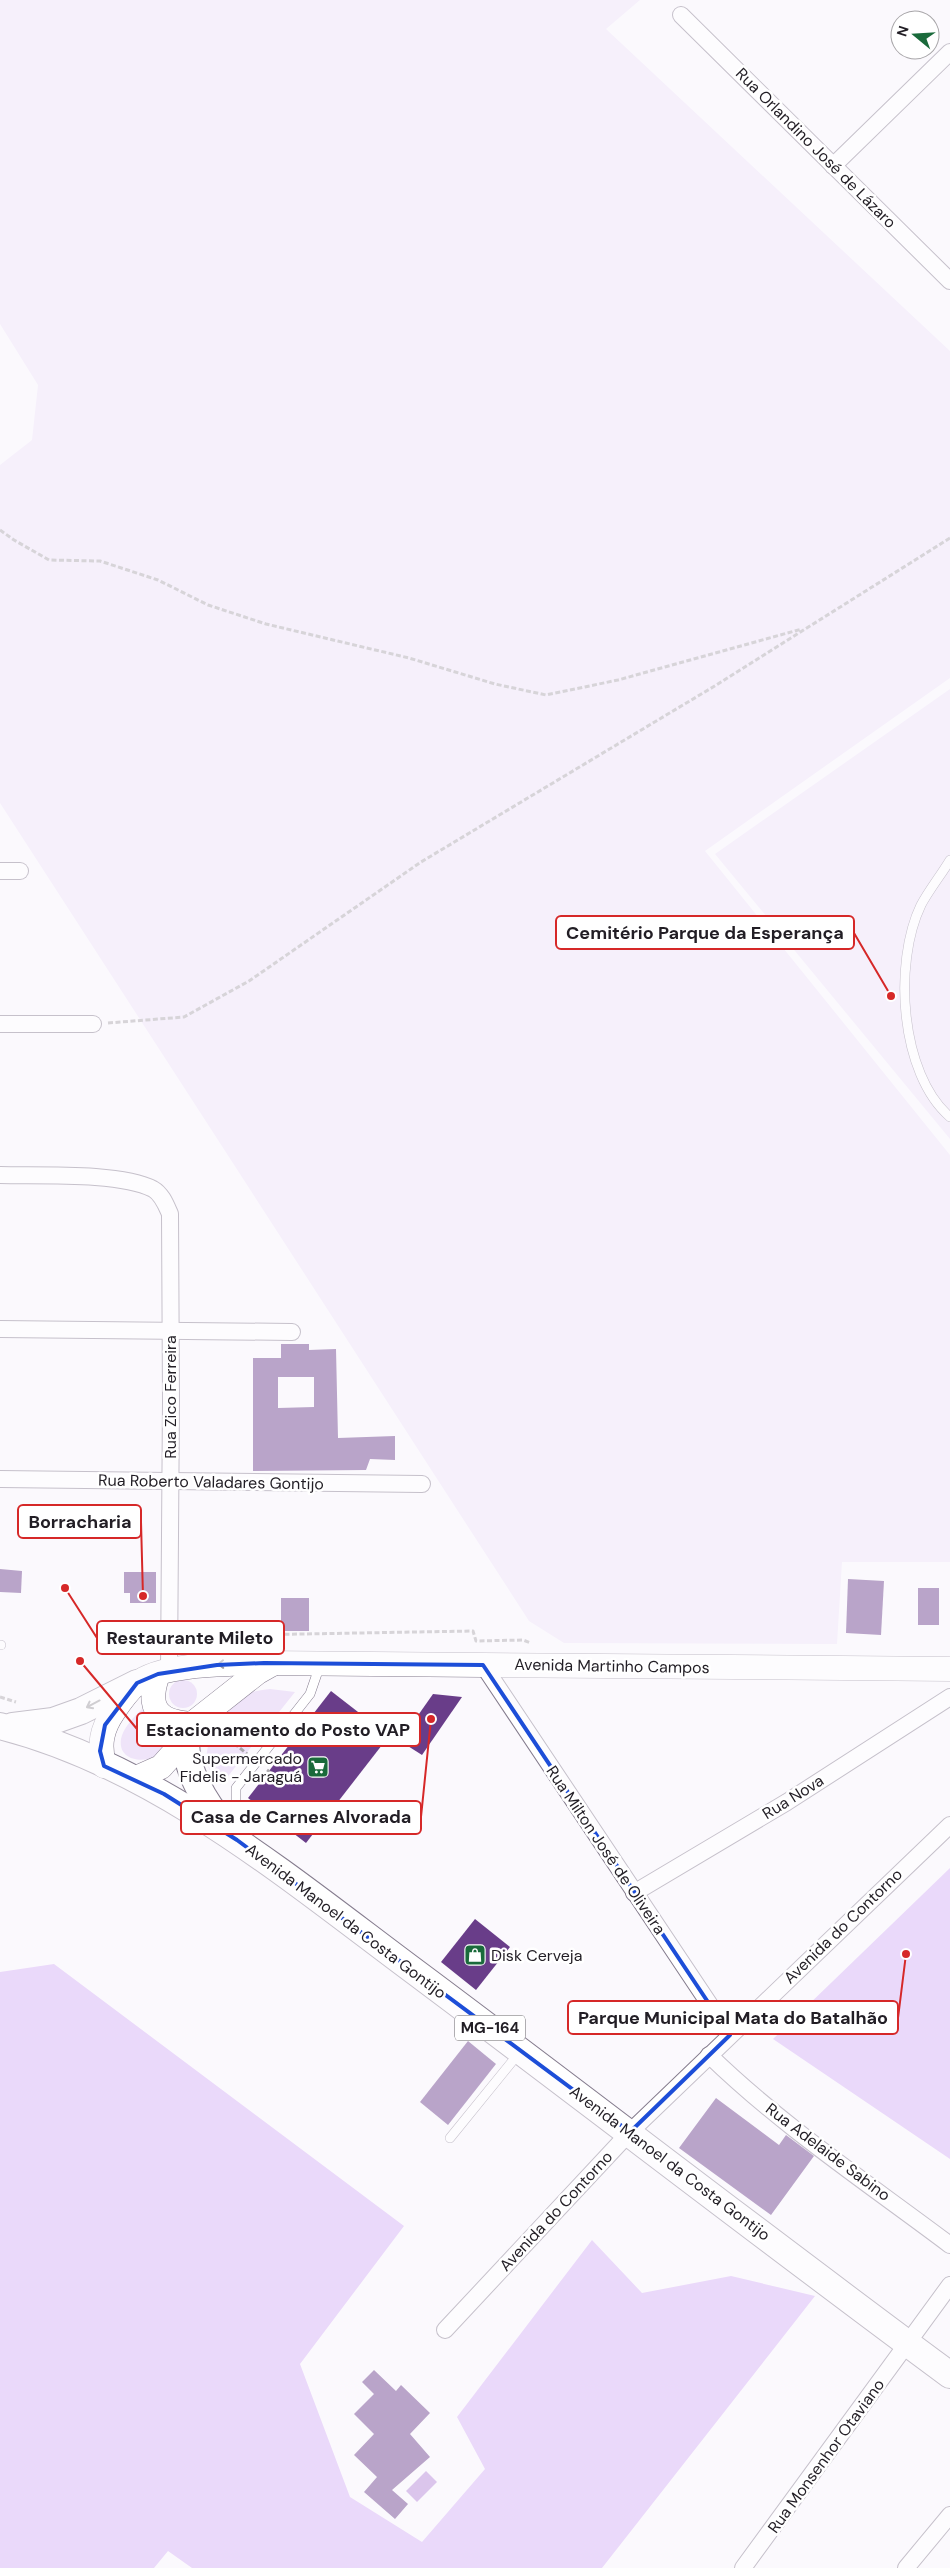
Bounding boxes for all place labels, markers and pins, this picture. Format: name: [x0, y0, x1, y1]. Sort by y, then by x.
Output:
callout: Cemitério Parque da Esperança: [556, 916, 854, 949]
callout: Borracharia: [18, 1505, 141, 1538]
callout: Restaurante Mileto: [97, 1621, 284, 1654]
callout: Estacionamento do Posto VAP: [137, 1713, 420, 1746]
place label: Supermercado Fidelis - Jaraguá: [180, 1748, 302, 1787]
supermarket icon: Supermercado Fidelis - Jaraguá: [306, 1755, 330, 1779]
callout: Casa de Carnes Alvorada: [181, 1801, 421, 1834]
shop icon: Disk Cerveja: [463, 1943, 487, 1967]
place label: Disk Cerveja: [491, 1945, 582, 1966]
callout: Parque Municipal Mata do Batalhão: [568, 2001, 898, 2034]

